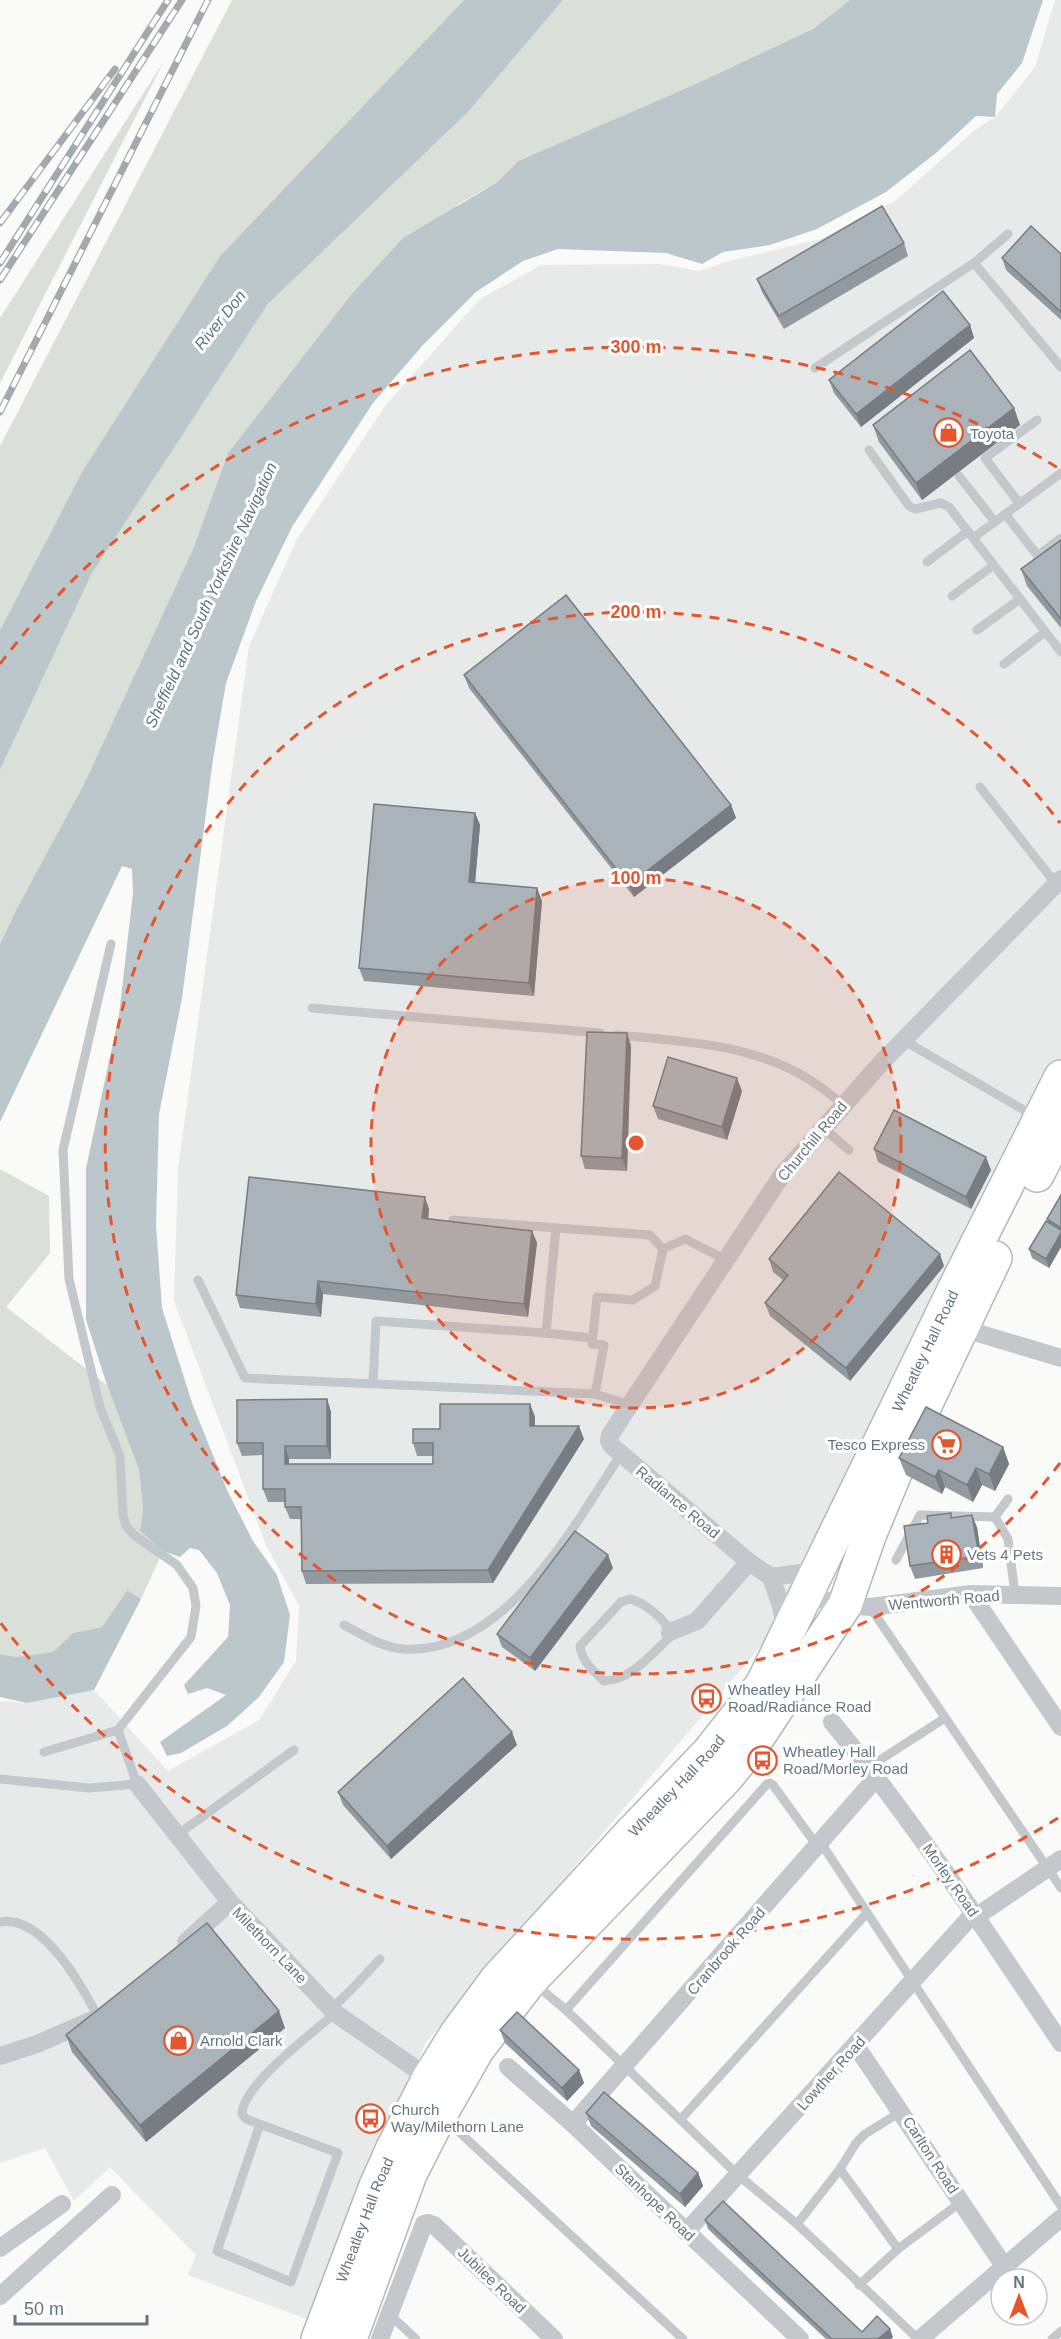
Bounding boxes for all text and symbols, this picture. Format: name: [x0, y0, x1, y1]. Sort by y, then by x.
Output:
water label: River Don: [191, 287, 249, 353]
text: 300 m: [610, 337, 662, 357]
shop icon: Toyota: [933, 417, 965, 449]
place label: Toyota: [970, 425, 1015, 442]
water label: Sheffield and South Yorkshire Navigation: [142, 460, 280, 730]
text: 200 m: [610, 602, 662, 622]
text: 100 m: [610, 868, 662, 888]
street label: Churchill Road: [774, 1098, 850, 1184]
centre of rings: [626, 1133, 646, 1153]
street label: Wheatley Hall Road: [888, 1287, 961, 1414]
supermarket icon: Tesco Express: [930, 1428, 962, 1460]
place label: Tesco Express: [827, 1436, 925, 1453]
street label: Radiance Road: [633, 1462, 723, 1542]
building icon: Vets 4 Pets: [930, 1538, 962, 1570]
place label: Vets 4 Pets: [967, 1546, 1043, 1563]
street label: Wentworth Road: [888, 1587, 1000, 1613]
place label: Wheatley Hall Road/Radiance Road: [728, 1681, 871, 1715]
bus stop icon: Wheatley Hall Road/Radiance Road: [691, 1682, 723, 1714]
street label: Wheatley Hall Road: [624, 1731, 728, 1839]
place label: Wheatley Hall Road/Morley Road: [783, 1743, 908, 1777]
bus stop icon: Wheatley Hall Road/Morley Road: [746, 1744, 778, 1776]
street label: Morley Road: [920, 1840, 982, 1920]
street label: Milethorn Lane: [229, 1903, 311, 1987]
street label: Cranbrook Road: [683, 1904, 769, 1998]
shop icon: Arnold Clark: [163, 2024, 195, 2056]
place label: Arnold Clark: [200, 2032, 283, 2049]
street label: Lowther Road: [793, 2033, 869, 2113]
place label: Church Way/Milethorn Lane: [391, 2101, 524, 2135]
bus stop icon: Church Way/Milethorn Lane: [354, 2102, 386, 2134]
street label: Carlton Road: [900, 2113, 962, 2197]
street label: Wheatley Hall Road: [332, 2155, 396, 2284]
street label: Stanhope Road: [612, 2160, 698, 2244]
street label: Jubilee Road: [455, 2243, 529, 2317]
north arrow: [989, 2267, 1049, 2327]
text: N: [1013, 2274, 1025, 2291]
scale bar: [15, 2288, 147, 2326]
text: 50 m: [24, 2299, 64, 2319]

